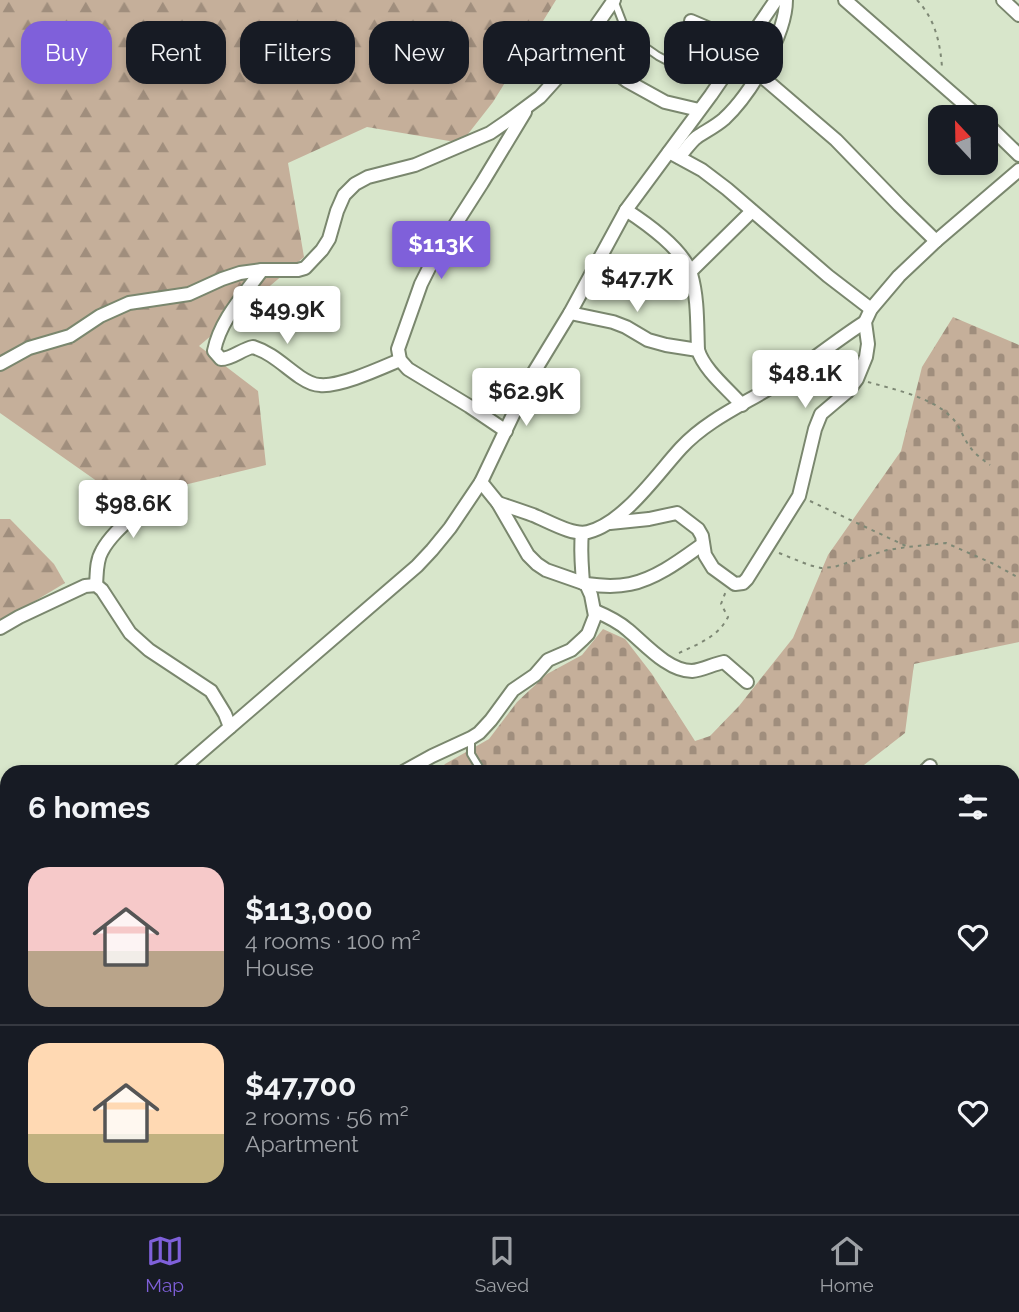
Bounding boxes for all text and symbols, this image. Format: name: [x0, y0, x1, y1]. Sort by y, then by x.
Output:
chip: Buy: [21, 21, 112, 84]
chip: Rent: [126, 21, 226, 84]
chip: Filters: [240, 21, 355, 84]
chip: New: [369, 21, 469, 84]
chip: Apartment: [483, 21, 650, 84]
chip: House: [664, 21, 783, 84]
north arrow: [928, 105, 998, 175]
map controls: [928, 105, 998, 175]
pin: $113K: [392, 222, 490, 281]
text: $113K: [408, 230, 474, 257]
pin: $47.7K: [580, 254, 694, 314]
text: $47.7K: [601, 263, 673, 290]
pin: $49.9K: [230, 286, 344, 346]
text: $49.9K: [249, 295, 325, 322]
pin: $48.1K: [748, 350, 862, 410]
text: $48.1K: [768, 359, 842, 386]
pin: $62.9K: [469, 368, 583, 428]
text: $62.9K: [488, 377, 564, 404]
pin: $98.6K: [76, 480, 190, 540]
text: $98.6K: [95, 489, 171, 516]
icon: filters: [954, 788, 992, 826]
text: 6 homes: [28, 790, 150, 825]
text: $113,000: [245, 892, 373, 927]
icon: home: [84, 895, 168, 979]
icon: heart: [954, 918, 992, 956]
text: 4 rooms · 100 m²: [245, 927, 421, 954]
text: House: [245, 954, 314, 981]
text: $47,700: [245, 1068, 356, 1103]
icon: home: [84, 1071, 168, 1155]
icon: heart: [954, 1094, 992, 1132]
text: 2 rooms · 56 m²: [245, 1103, 409, 1130]
text: Apartment: [245, 1130, 359, 1157]
tab: Map: [145, 1232, 184, 1296]
tab: Saved: [475, 1232, 529, 1296]
tab: Home: [820, 1232, 874, 1296]

